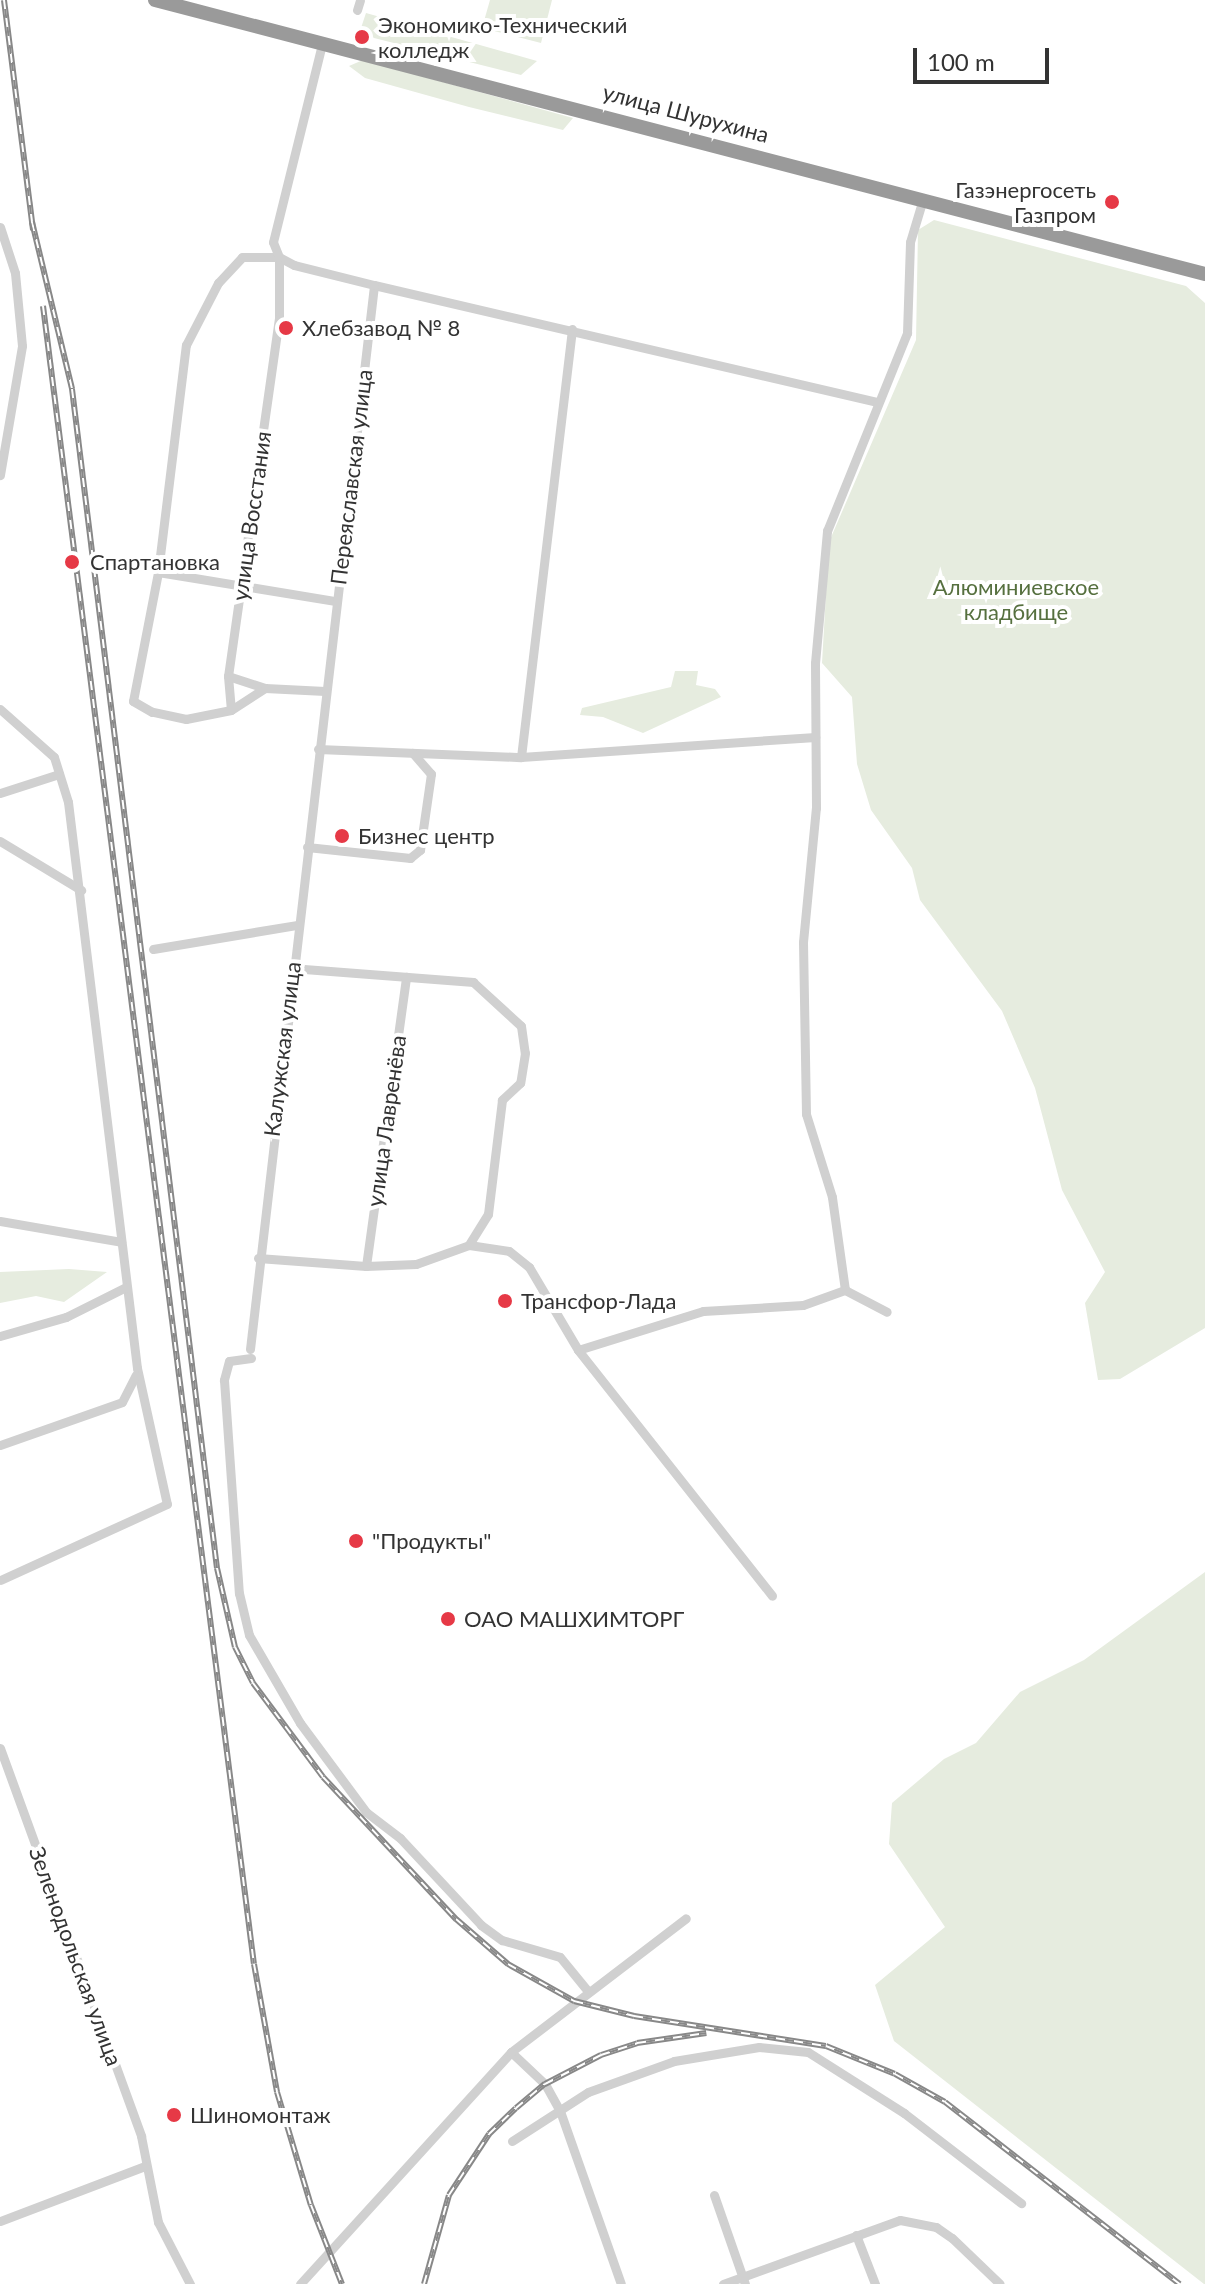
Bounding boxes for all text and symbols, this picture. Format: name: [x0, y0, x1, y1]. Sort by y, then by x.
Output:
place label: Экономико-Технический колледж: [378, 11, 627, 62]
marker: Экономико-Технический колледж: [353, 28, 371, 46]
scale bar: [917, 32, 1053, 82]
text: 100 m: [927, 47, 995, 76]
street label: улица Шурухина: [600, 78, 772, 148]
place label: Газэнергосеть Газпром: [955, 176, 1096, 228]
marker: Газэнергосеть Газпром: [1103, 193, 1121, 211]
place label: Хлебзавод № 8: [302, 315, 460, 341]
marker: Хлебзавод № 8: [277, 319, 295, 337]
street label: Переяславская улица: [325, 368, 377, 586]
street label: улица Восстания: [226, 430, 276, 602]
place label: Спартановка: [90, 549, 220, 575]
marker: Спартановка: [61, 551, 83, 573]
park label: Алюминиевское кладбище: [933, 573, 1099, 624]
place label: Бизнес центр: [358, 823, 495, 849]
marker: Бизнес центр: [333, 827, 351, 845]
street label: Калужская улица: [258, 960, 306, 1138]
street label: улица Лавренёва: [361, 1033, 411, 1209]
place label: Трансфор-Лада: [521, 1288, 676, 1314]
marker: Трансфор-Лада: [496, 1292, 514, 1310]
place label: "Продукты": [372, 1528, 492, 1554]
marker: "Продукты": [347, 1532, 365, 1550]
place label: ОАО МАШХИМТОРГ: [464, 1606, 684, 1632]
marker: ОАО МАШХИМТОРГ: [439, 1610, 457, 1628]
street label: Зеленодольская улица: [24, 1843, 128, 2069]
place label: Шиномонтаж: [190, 2102, 331, 2128]
marker: Шиномонтаж: [165, 2106, 183, 2124]

